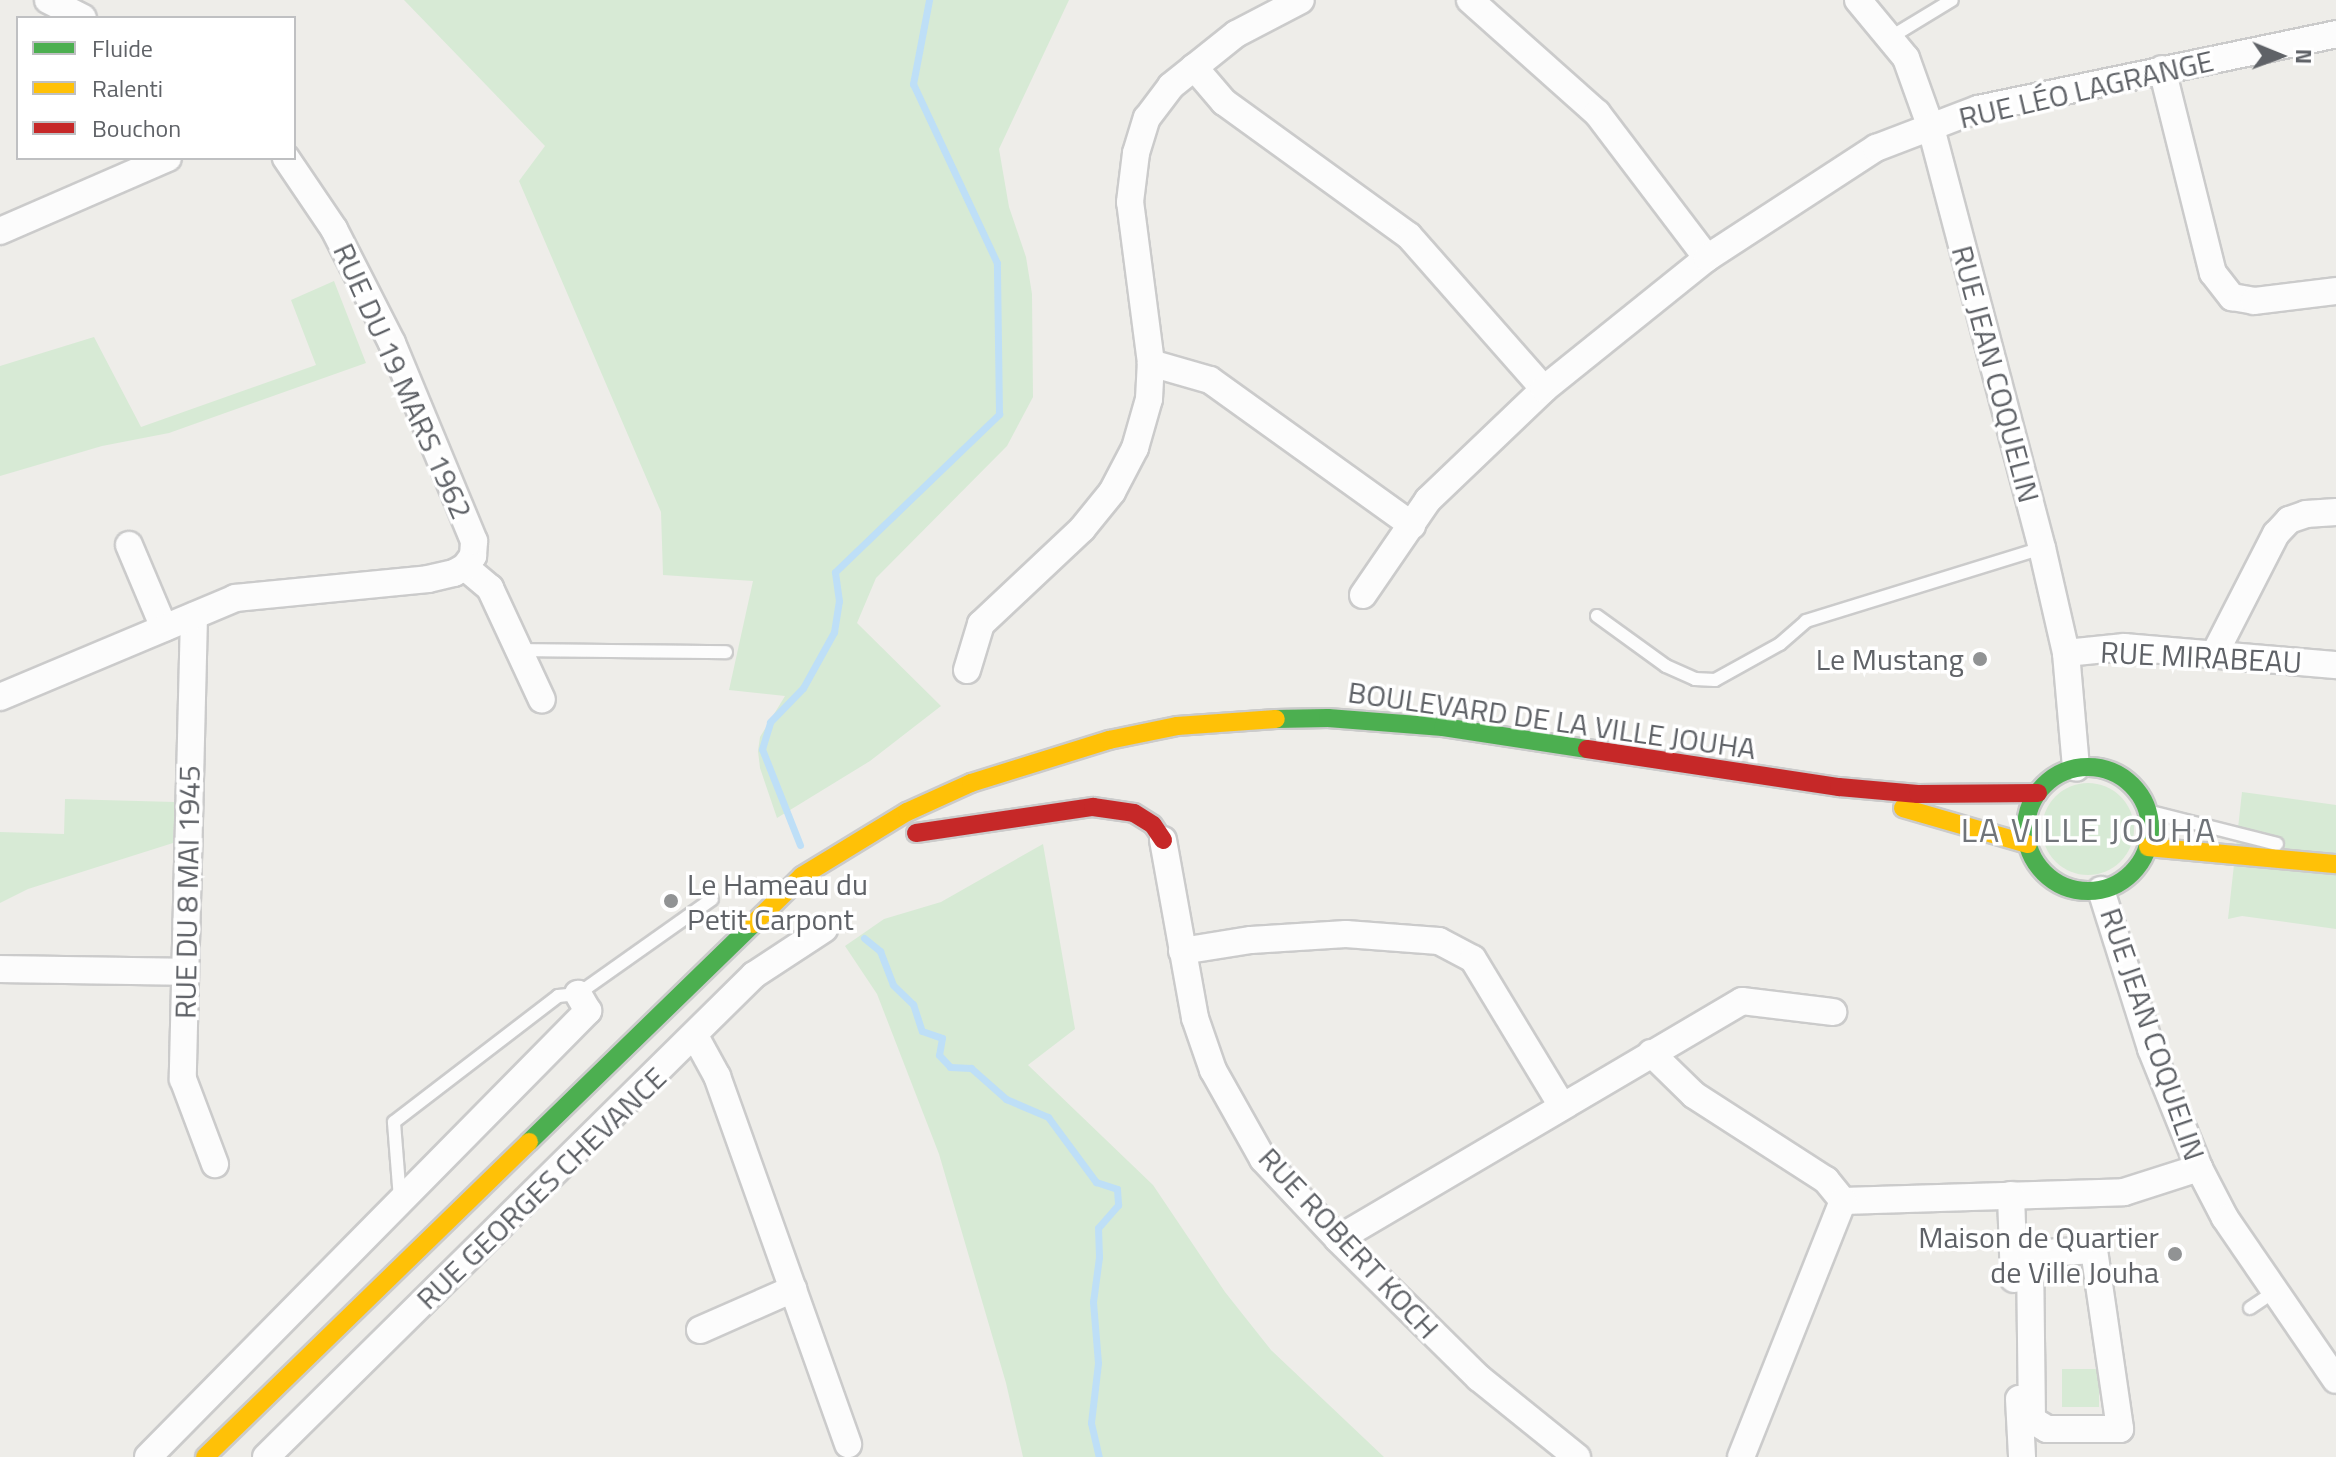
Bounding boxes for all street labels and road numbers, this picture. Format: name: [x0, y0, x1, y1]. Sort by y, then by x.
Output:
street label: RUE LÉO LAGRANGE: [1955, 42, 2217, 136]
street label: RUE DU 19 MARS 1962: [326, 238, 480, 524]
street label: RUE JEAN COQUELIN: [1944, 242, 2048, 506]
street label: RUE MIRABEAU: [2099, 634, 2303, 680]
street label: BOULEVARD DE LA VILLE JOUHA: [1346, 674, 1758, 766]
street label: RUE DU 8 MAI 1945: [167, 765, 207, 1019]
street label: RUE JEAN COQUELIN: [2093, 903, 2213, 1165]
street label: RUE GEORGES CHEVANCE: [409, 1059, 673, 1317]
street label: RUE ROBERT KOCH: [1251, 1140, 1447, 1346]

